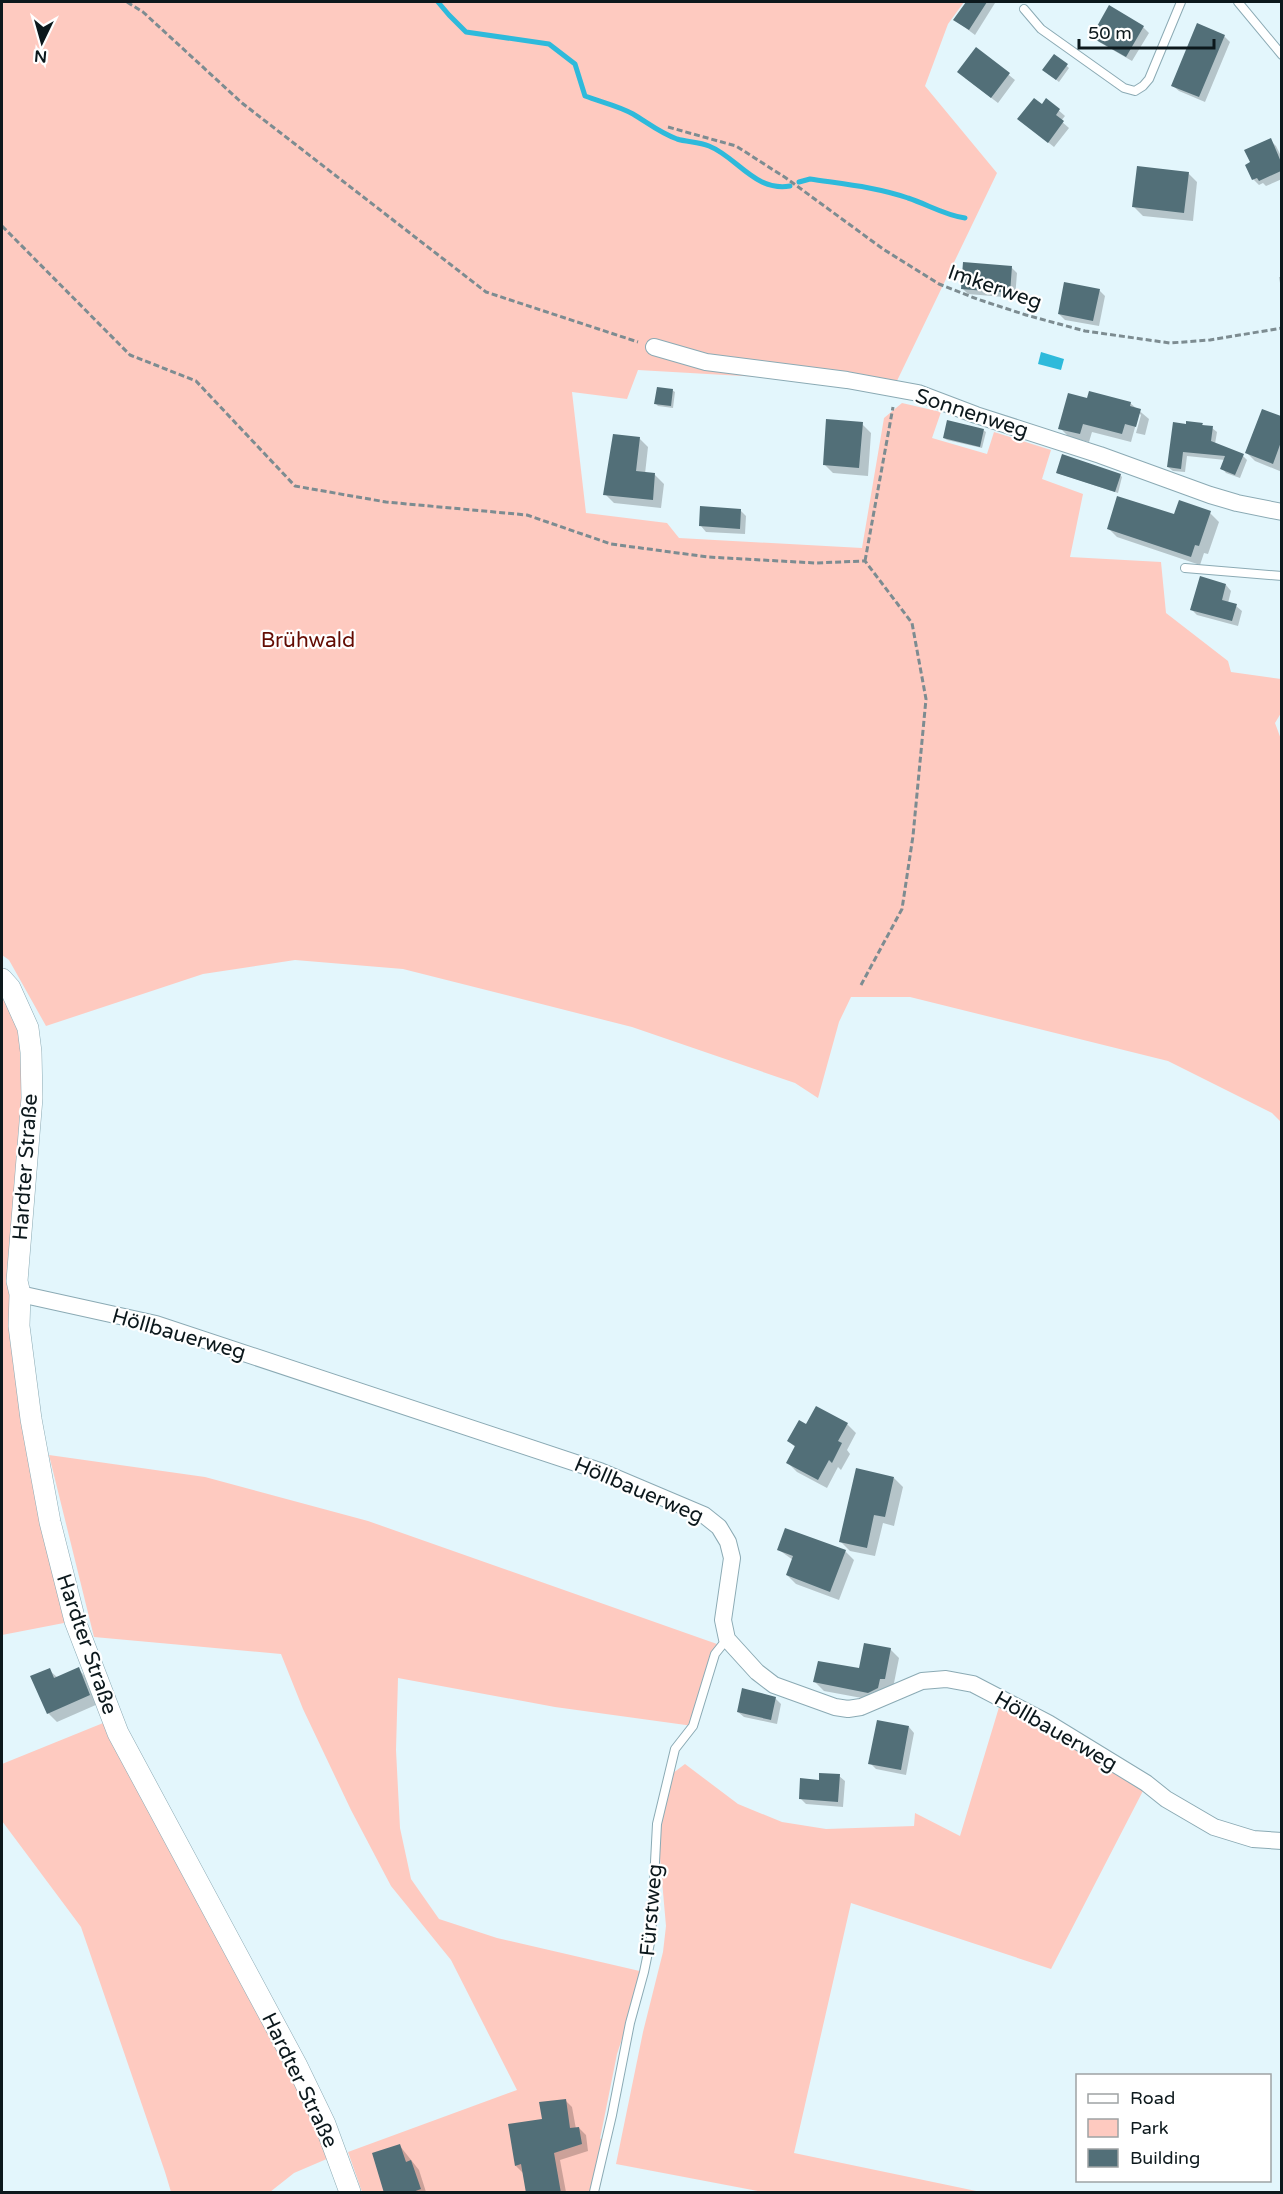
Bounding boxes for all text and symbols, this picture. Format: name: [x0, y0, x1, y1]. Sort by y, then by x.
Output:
north arrow: [12, 12, 72, 72]
scale bar: [1079, 12, 1214, 50]
text: 50 m: [1088, 22, 1132, 44]
text: N: [34, 45, 48, 66]
street label: Imkerweg: [944, 260, 1045, 315]
street label: Sonnenweg: [912, 383, 1032, 444]
park label: Brühwald: [261, 628, 355, 653]
street label: Hardter Straße: [8, 1093, 43, 1241]
street label: Höllbauerweg: [109, 1303, 249, 1366]
street label: Höllbauerweg: [570, 1452, 707, 1529]
street label: Hardter Straße: [51, 1571, 122, 1718]
street label: Höllbauerweg: [990, 1686, 1122, 1777]
street label: Fürstweg: [635, 1863, 668, 1957]
street label: Hardter Straße: [256, 2009, 343, 2152]
legend: [1076, 2074, 1271, 2182]
text: Road: [1130, 2087, 1175, 2109]
text: Park: [1130, 2117, 1169, 2139]
text: Building: [1130, 2147, 1200, 2169]

